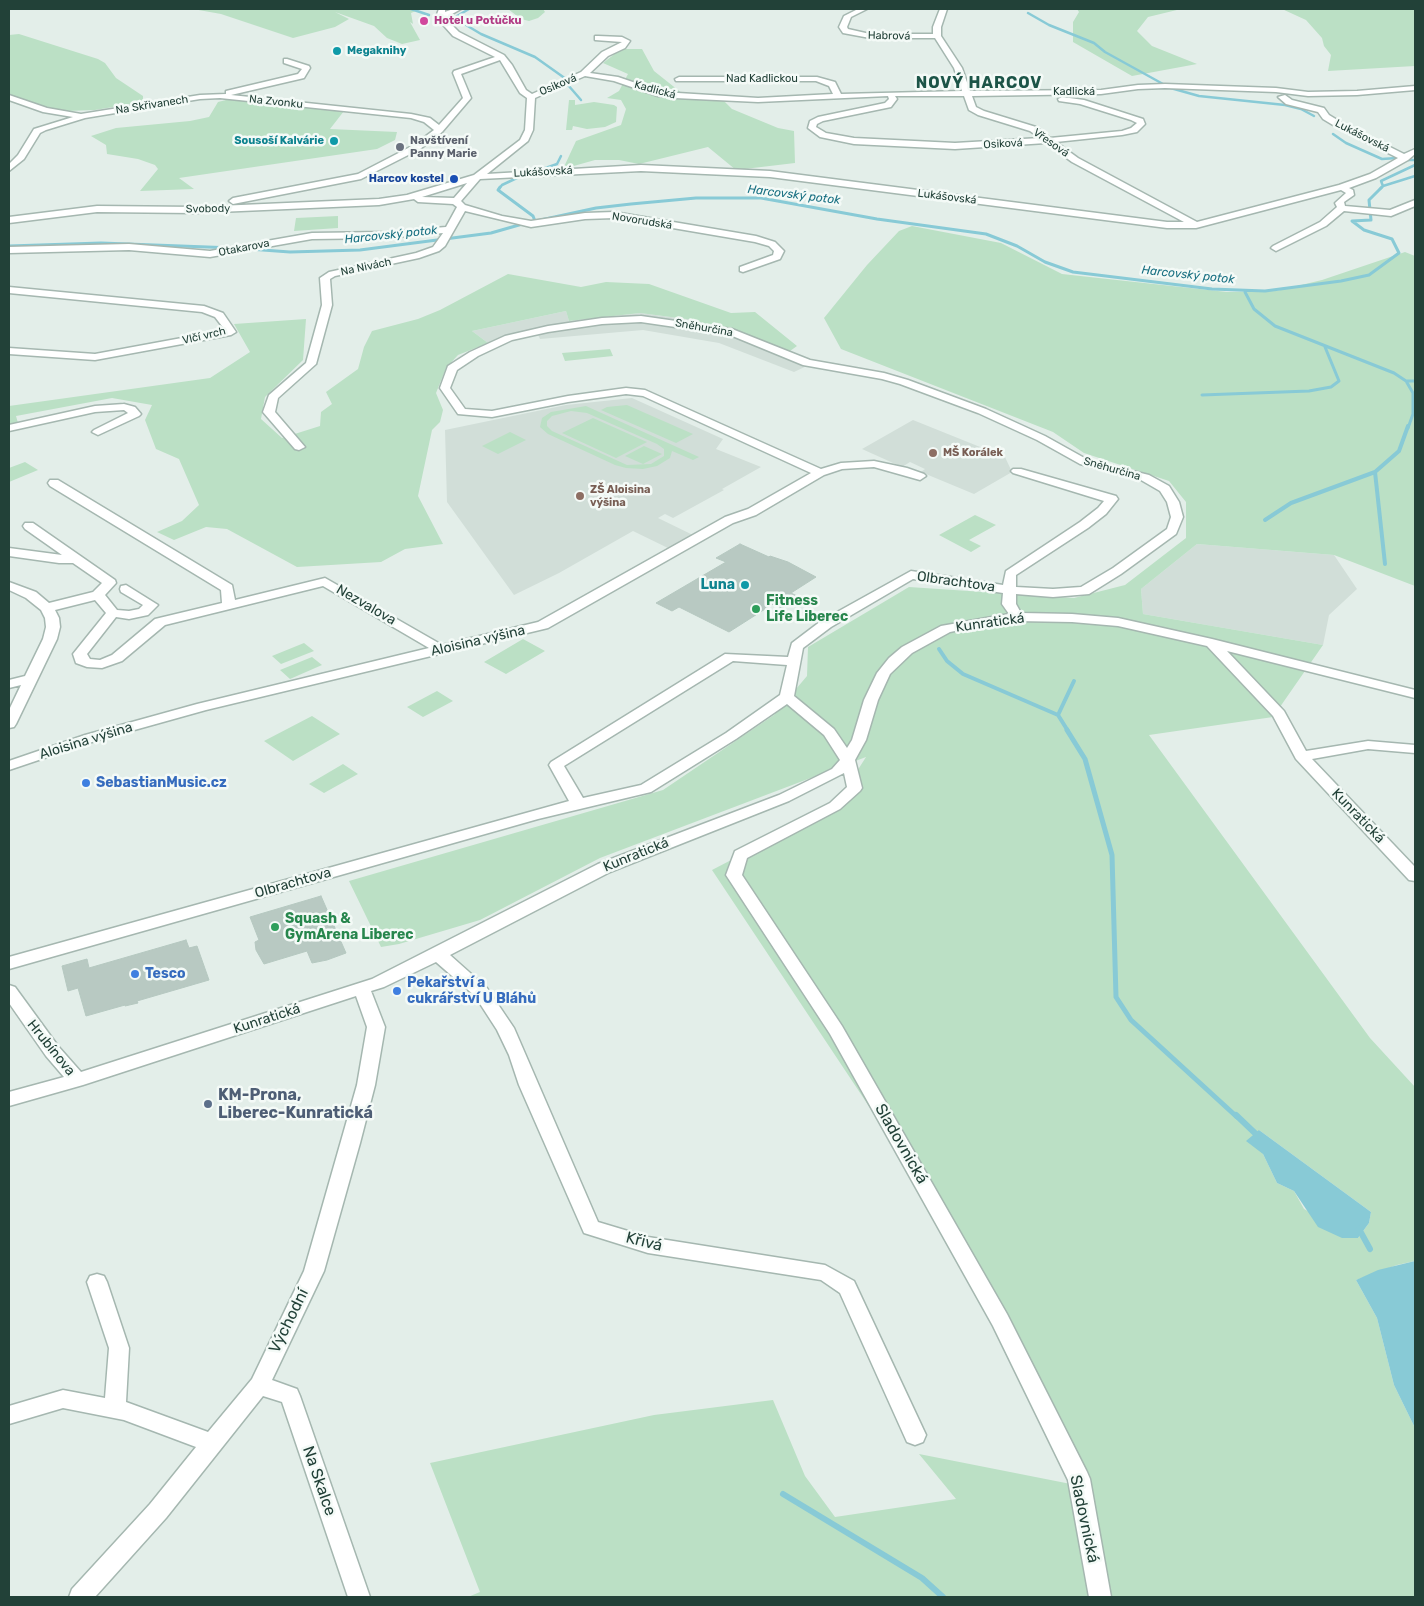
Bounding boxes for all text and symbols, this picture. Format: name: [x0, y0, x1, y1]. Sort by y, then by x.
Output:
place label: Hotel u Potůčku: [434, 14, 522, 28]
marker: Hotel u Potůčku: [418, 15, 430, 27]
street label: Habrová: [868, 29, 910, 43]
place label: Megaknihy: [347, 44, 406, 58]
marker: Megaknihy: [331, 45, 343, 57]
street label: Osiková: [537, 71, 579, 99]
street label: Nad Kadlickou: [726, 72, 798, 86]
district label: NOVÝ HARCOV: [914, 73, 1044, 93]
street label: Kadlická: [633, 78, 677, 102]
street label: Kadlická: [1053, 85, 1095, 99]
street label: Na Skřivanech: [115, 93, 189, 117]
street label: Na Zvonku: [249, 93, 303, 111]
street label: Lukášovská: [1333, 117, 1391, 155]
street label: Vřesová: [1031, 126, 1071, 160]
place label: Sousoší Kalvárie: [234, 134, 324, 148]
place label: Navštívení Panny Marie: [410, 134, 477, 160]
marker: Sousoší Kalvárie: [328, 135, 340, 147]
street label: Osiková: [983, 136, 1023, 152]
marker: Navštívení Panny Marie: [394, 141, 406, 153]
street label: Lukášovská: [513, 164, 573, 180]
place label: Harcov kostel: [369, 172, 444, 186]
marker: Harcov kostel: [448, 173, 460, 185]
water label: Harcovský potok: [747, 182, 841, 208]
street label: Lukášovská: [917, 187, 977, 207]
street label: Svobody: [186, 202, 230, 216]
street label: Novorudská: [611, 210, 673, 232]
water label: Harcovský potok: [344, 223, 438, 247]
street label: Otakarova: [217, 237, 271, 259]
street label: Na Nivách: [339, 255, 393, 279]
water label: Harcovský potok: [1141, 263, 1235, 287]
street label: Sněhurčina: [674, 316, 734, 340]
street label: Vlčí vrch: [181, 325, 227, 347]
place label: MŠ Korálek: [943, 446, 1003, 460]
marker: MŠ Korálek: [927, 447, 939, 459]
street label: Sněhurčina: [1082, 455, 1142, 483]
place label: ZŠ Aloisina výšina: [590, 483, 650, 509]
marker: ZŠ Aloisina výšina: [574, 490, 586, 502]
street label: Olbrachtova: [916, 568, 996, 596]
place label: Luna: [701, 577, 735, 593]
marker: Luna: [739, 579, 751, 591]
street label: Nezvalova: [333, 581, 399, 629]
place label: Fitness Life Liberec: [766, 593, 848, 626]
marker: Fitness Life Liberec: [750, 603, 762, 615]
street label: Kunratická: [955, 610, 1025, 636]
street label: Aloisina výšina: [429, 622, 527, 660]
street label: Aloisina výšina: [37, 719, 135, 763]
place label: SebastianMusic.cz: [96, 775, 227, 791]
marker: SebastianMusic.cz: [80, 777, 92, 789]
street label: Kunratická: [1328, 785, 1388, 847]
street label: Kunratická: [601, 834, 671, 876]
street label: Olbrachtova: [253, 864, 333, 902]
place label: Squash & GymArena Liberec: [285, 911, 414, 944]
marker: Squash & GymArena Liberec: [269, 921, 281, 933]
place label: Tesco: [145, 966, 185, 982]
marker: Tesco: [129, 968, 141, 980]
place label: Pekařství a cukrářství U Bláhů: [407, 975, 536, 1008]
marker: Pekařství a cukrářství U Bláhů: [391, 985, 403, 997]
street label: Kunratická: [231, 1000, 303, 1038]
street label: Hrubínova: [23, 1017, 79, 1079]
place label: KM-Prona, Liberec-Kunratická: [218, 1085, 373, 1123]
marker: KM-Prona, Liberec-Kunratická: [202, 1098, 214, 1110]
street label: Sladovnická: [870, 1101, 932, 1187]
street label: Křivá: [624, 1228, 664, 1256]
street label: Východní: [265, 1286, 313, 1356]
street label: Na Skalce: [298, 1444, 340, 1518]
street label: Sladovnická: [1065, 1473, 1103, 1565]

